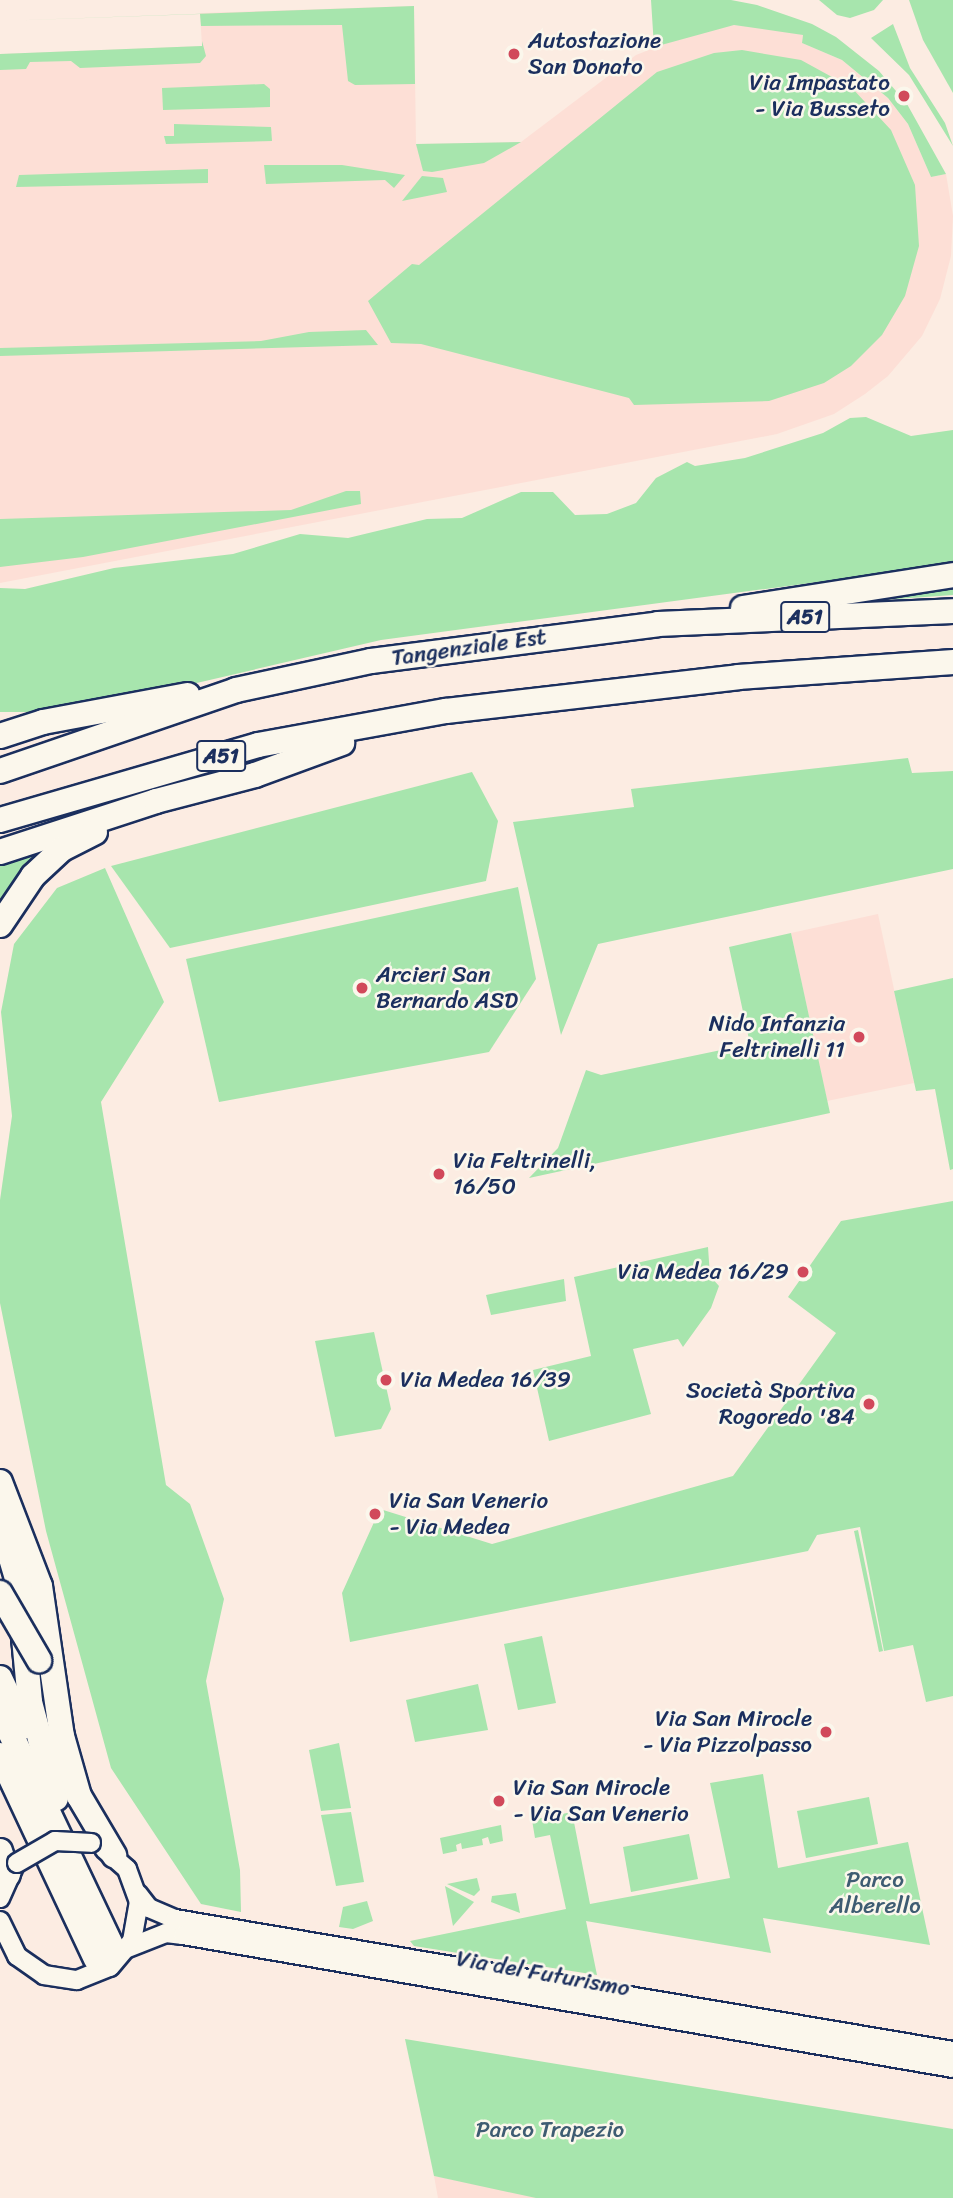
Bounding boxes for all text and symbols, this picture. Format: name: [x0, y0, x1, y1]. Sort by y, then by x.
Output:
place label: Autostazione San Donato: [528, 27, 661, 81]
marker: Autostazione San Donato: [506, 46, 522, 62]
place label: Via Impastato - Via Busseto: [750, 69, 890, 123]
marker: Via Impastato - Via Busseto: [896, 88, 912, 104]
road number: A51: [779, 600, 831, 634]
street label: Tangenziale Est: [389, 623, 549, 673]
road number: A51: [195, 738, 247, 774]
place label: Arcieri San Bernardo ASD: [376, 961, 518, 1015]
marker: Arcieri San Bernardo ASD: [354, 980, 370, 996]
place label: Nido Infanzia Feltrinelli 11: [709, 1010, 845, 1064]
marker: Nido Infanzia Feltrinelli 11: [851, 1029, 867, 1045]
place label: Via Feltrinelli, 16/50: [453, 1147, 596, 1201]
marker: Via Feltrinelli, 16/50: [431, 1166, 447, 1182]
place label: Via Medea 16/29: [618, 1258, 789, 1286]
marker: Via Medea 16/29: [795, 1264, 811, 1280]
place label: Via Medea 16/39: [400, 1366, 571, 1394]
marker: Via Medea 16/39: [378, 1372, 394, 1388]
place label: Società Sportiva Rogoredo '84: [687, 1377, 855, 1431]
marker: Società Sportiva Rogoredo '84: [861, 1396, 877, 1412]
place label: Via San Venerio - Via Medea: [389, 1487, 546, 1541]
marker: Via San Venerio - Via Medea: [367, 1506, 383, 1522]
place label: Via San Mirocle - Via Pizzolpasso: [642, 1705, 812, 1759]
marker: Via San Mirocle - Via Pizzolpasso: [818, 1724, 834, 1740]
place label: Via San Mirocle - Via San Venerio: [513, 1774, 687, 1828]
marker: Via San Mirocle - Via San Venerio: [491, 1793, 507, 1809]
park label: Parco Alberello: [829, 1866, 921, 1920]
street label: Via del Futurismo: [454, 1945, 632, 2003]
park label: Parco Trapezio: [476, 2116, 624, 2144]

